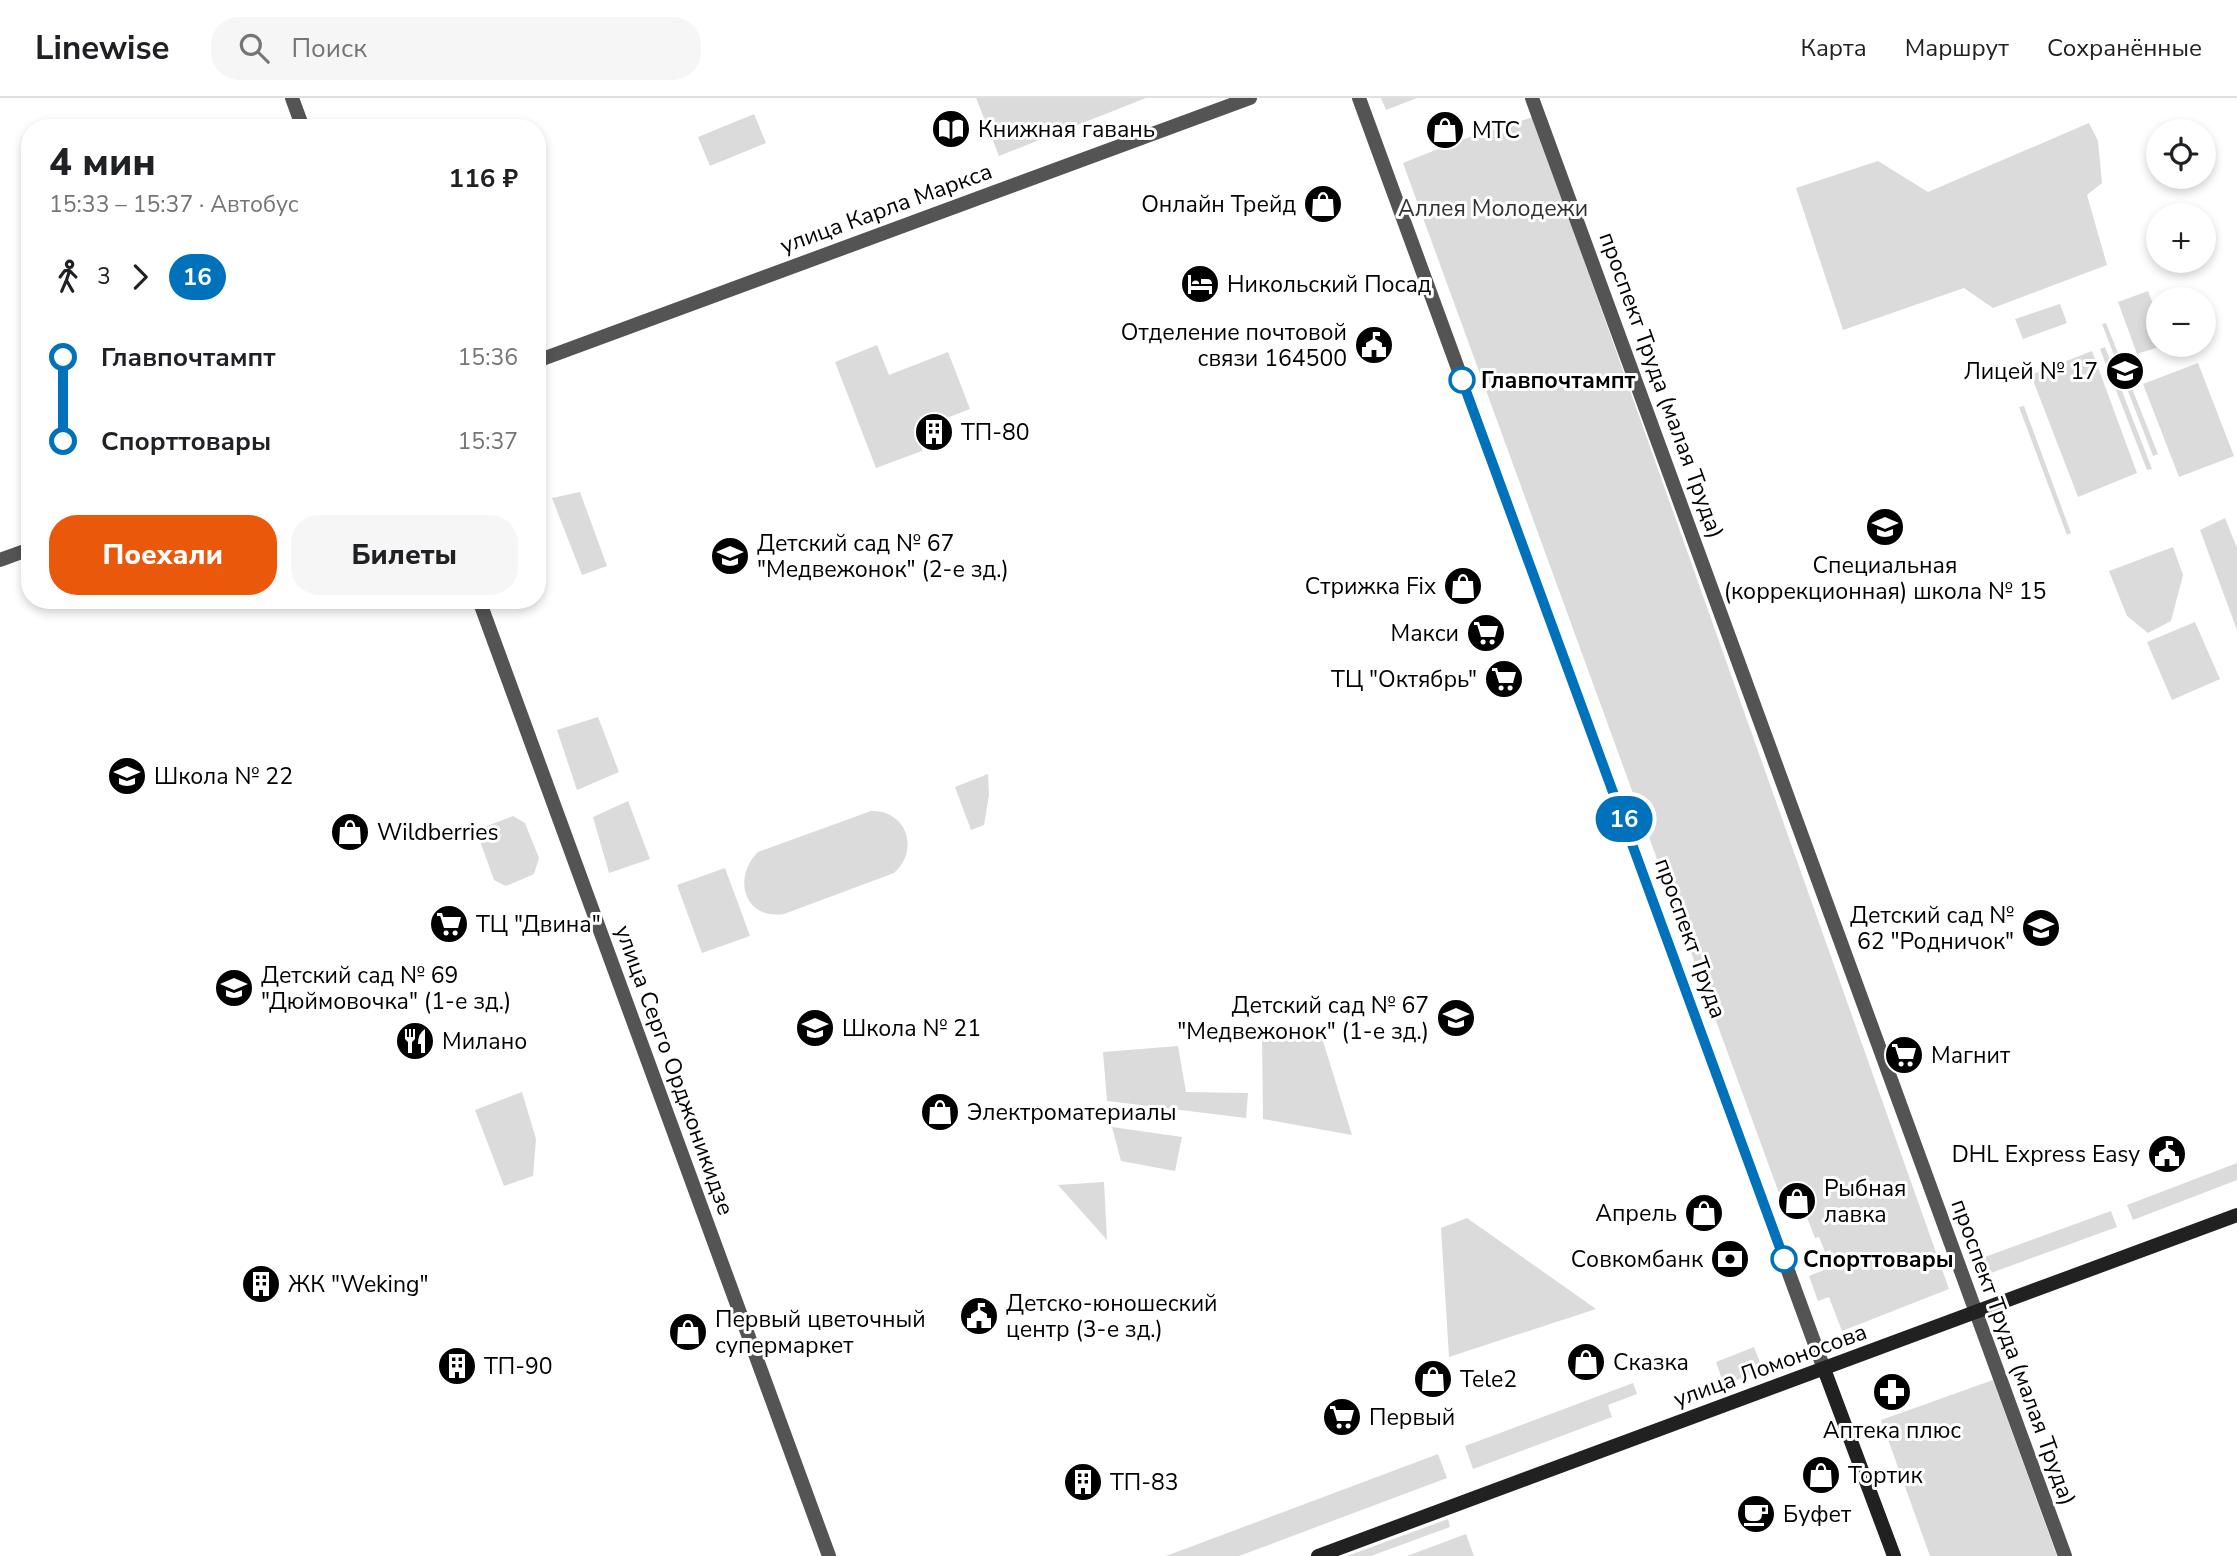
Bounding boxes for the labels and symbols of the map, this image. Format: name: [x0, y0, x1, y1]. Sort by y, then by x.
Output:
library icon: Книжная гавань: [930, 108, 972, 150]
shop icon: МТС: [1424, 109, 1466, 151]
place label: Книжная гавань: [978, 114, 1155, 145]
place label: МТС: [1472, 115, 1520, 146]
street label: улица Карла Маркса: [776, 156, 996, 261]
shop icon: Онлайн Трейд: [1302, 183, 1344, 225]
place label: Онлайн Трейд: [1141, 189, 1296, 220]
park label: Аллея Молодежи: [1398, 193, 1588, 224]
street label: проспект Труда (малая Труда): [1592, 228, 1731, 543]
hotel icon: Никольский Посад: [1179, 263, 1221, 305]
place label: Никольский Посад: [1227, 269, 1431, 300]
place label: Отделение почтовой связи 164500: [1121, 317, 1347, 374]
public building icon: Отделение почтовой связи 164500: [1353, 324, 1395, 366]
school or university icon: Лицей № 17: [2104, 350, 2146, 392]
place label: Лицей № 17: [1964, 356, 2098, 387]
place label: Главпочтампт: [1481, 365, 1636, 396]
marker: Главпочтампт: [1449, 367, 1475, 393]
building icon: ТП-80: [913, 411, 955, 453]
place label: ТП-80: [961, 417, 1030, 448]
school or university icon: Специальная (коррекционная) школа № 15: [1864, 506, 1906, 548]
place label: Детский сад № 67 "Медвежонок" (2-е зд.): [757, 528, 1009, 585]
school or university icon: Детский сад № 67 "Медвежонок" (2-е зд.): [709, 535, 751, 577]
place label: Специальная (коррекционная) школа № 15: [1724, 550, 2046, 607]
shop icon: Стрижка Fix: [1442, 565, 1484, 607]
place label: Стрижка Fix: [1305, 571, 1436, 602]
supermarket icon: Макси: [1465, 612, 1507, 654]
place label: Макси: [1391, 618, 1459, 649]
supermarket icon: ТЦ "Октябрь": [1483, 658, 1525, 700]
place label: ТЦ "Октябрь": [1331, 664, 1477, 695]
school or university icon: Школа № 22: [106, 755, 148, 797]
place label: Школа № 22: [154, 761, 293, 792]
line badge: 16: [1592, 796, 1656, 842]
shop icon: Wildberries: [329, 811, 371, 853]
place label: Wildberries: [377, 817, 499, 848]
street label: проспект Труда: [1647, 854, 1734, 1023]
place label: Детский сад № 62 "Родничок": [1850, 900, 2014, 957]
supermarket icon: ТЦ "Двина": [428, 903, 470, 945]
school or university icon: Детский сад № 62 "Родничок": [2020, 907, 2062, 949]
place label: ТЦ "Двина": [476, 909, 601, 940]
street label: улица Серго Орджоникидзе: [608, 921, 741, 1219]
place label: Детский сад № 69 "Дюймовочка" (1-е зд.): [261, 960, 511, 1017]
school or university icon: Детский сад № 69 "Дюймовочка" (1-е зд.): [213, 967, 255, 1009]
place label: Детский сад № 67 "Медвежонок" (1-е зд.): [1177, 990, 1429, 1047]
school or university icon: Детский сад № 67 "Медвежонок" (1-е зд.): [1435, 997, 1477, 1039]
school or university icon: Школа № 21: [794, 1007, 836, 1049]
place label: Школа № 21: [842, 1013, 981, 1044]
restaurant icon: Милано: [394, 1020, 436, 1062]
place label: Милано: [442, 1026, 527, 1057]
supermarket icon: Магнит: [1883, 1034, 1925, 1076]
place label: Магнит: [1931, 1040, 2011, 1071]
shop icon: Электроматериалы: [919, 1091, 961, 1133]
place label: Электроматериалы: [967, 1097, 1177, 1128]
public building icon: DHL Express Easy: [2146, 1133, 2188, 1175]
place label: DHL Express Easy: [1952, 1139, 2140, 1170]
place label: Рыбная лавка: [1824, 1173, 1906, 1230]
shop icon: Рыбная лавка: [1776, 1180, 1818, 1222]
shop icon: Апрель: [1683, 1192, 1725, 1234]
street label: проспект Труда (малая Труда): [1944, 1195, 2083, 1510]
place label: Апрель: [1595, 1198, 1677, 1229]
bank icon: Совкомбанк: [1709, 1238, 1751, 1280]
place label: Совкомбанк: [1571, 1244, 1704, 1275]
place label: Спорттовары: [1803, 1244, 1954, 1275]
marker: Спорттовары: [1771, 1246, 1797, 1272]
building icon: ЖК "Weking": [240, 1263, 282, 1305]
place label: ЖК "Weking": [288, 1269, 429, 1300]
place label: Детско-юношеский центр (3-е зд.): [1006, 1288, 1218, 1345]
public building icon: Детско-юношеский центр (3-е зд.): [958, 1295, 1000, 1337]
place label: Первый цветочный супермаркет: [715, 1304, 926, 1361]
shop icon: Первый цветочный супермаркет: [667, 1311, 709, 1353]
street label: улица Ломоносова: [1669, 1316, 1871, 1415]
shop icon: Сказка: [1565, 1341, 1607, 1383]
building icon: ТП-90: [436, 1345, 478, 1387]
place label: Сказка: [1613, 1347, 1689, 1378]
place label: ТП-90: [484, 1351, 553, 1382]
shop icon: Tele2: [1412, 1358, 1454, 1400]
place label: Tele2: [1460, 1364, 1517, 1395]
pharmacy icon: Аптека плюс: [1871, 1371, 1913, 1413]
supermarket icon: Первый: [1321, 1396, 1363, 1438]
place label: Первый: [1369, 1402, 1455, 1433]
place label: Аптека плюс: [1823, 1415, 1961, 1446]
shop icon: Тортик: [1800, 1454, 1842, 1496]
place label: Тортик: [1848, 1460, 1923, 1491]
building icon: ТП-83: [1062, 1461, 1104, 1503]
place label: ТП-83: [1110, 1467, 1179, 1498]
cafe icon: Буфет: [1735, 1493, 1777, 1535]
place label: Буфет: [1783, 1499, 1852, 1530]

